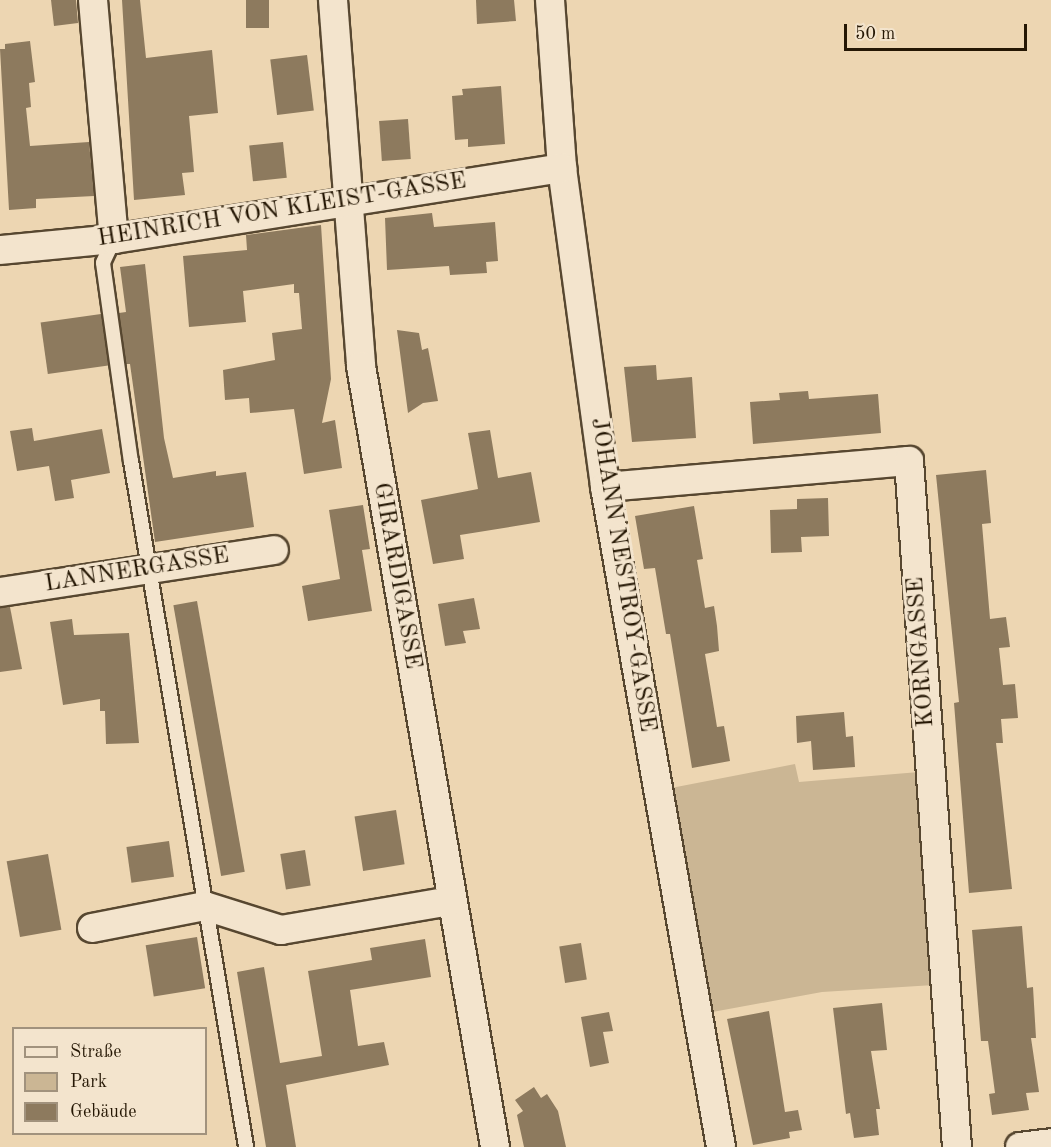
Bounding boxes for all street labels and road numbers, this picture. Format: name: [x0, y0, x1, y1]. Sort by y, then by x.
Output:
street label: HEINRICH VON KLEIST-GASSE: [96, 168, 468, 254]
street label: JOHANN NESTROY-GASSE: [583, 416, 661, 734]
street label: GIRARDIGASSE: [365, 481, 427, 671]
street label: LANNERGASSE: [43, 542, 231, 600]
street label: KORNGASSE: [902, 576, 942, 728]

